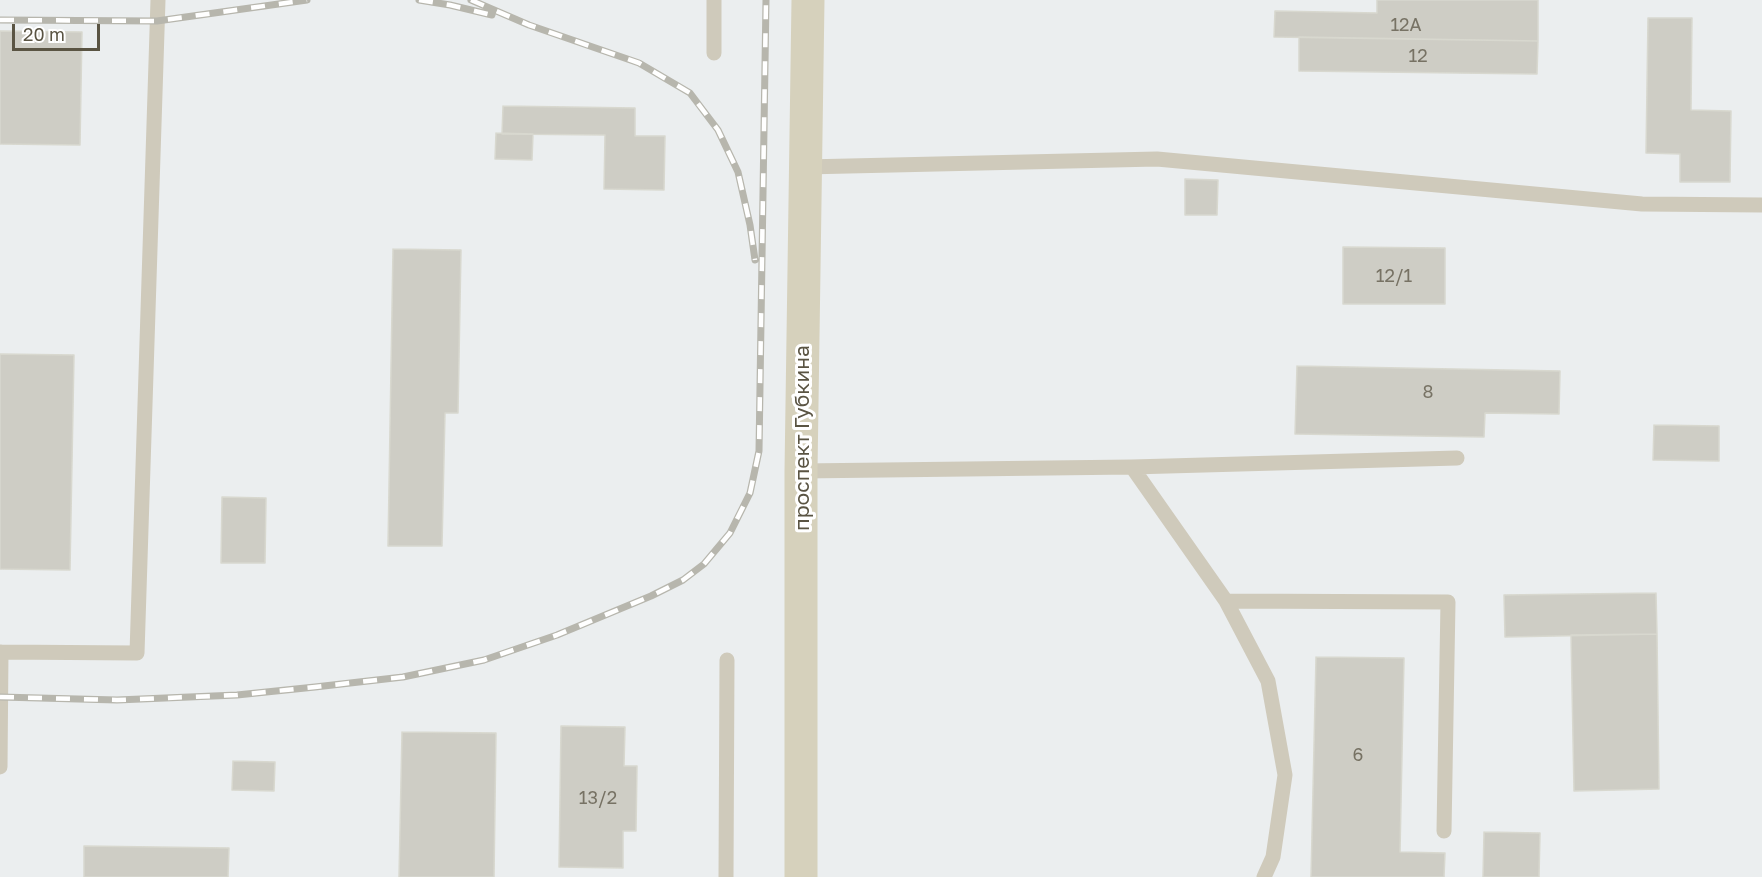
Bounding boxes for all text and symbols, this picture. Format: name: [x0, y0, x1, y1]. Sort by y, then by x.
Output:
scale bar: [15, 12, 104, 50]
house number: 12А: [1390, 14, 1422, 36]
text: 20 m: [23, 23, 65, 45]
house number: 12: [1408, 45, 1428, 67]
house number: 12/1: [1376, 265, 1412, 287]
street label: проспект Губкина: [789, 345, 815, 531]
house number: 8: [1423, 381, 1433, 403]
house number: 6: [1353, 744, 1363, 766]
house number: 13/2: [579, 787, 617, 809]

